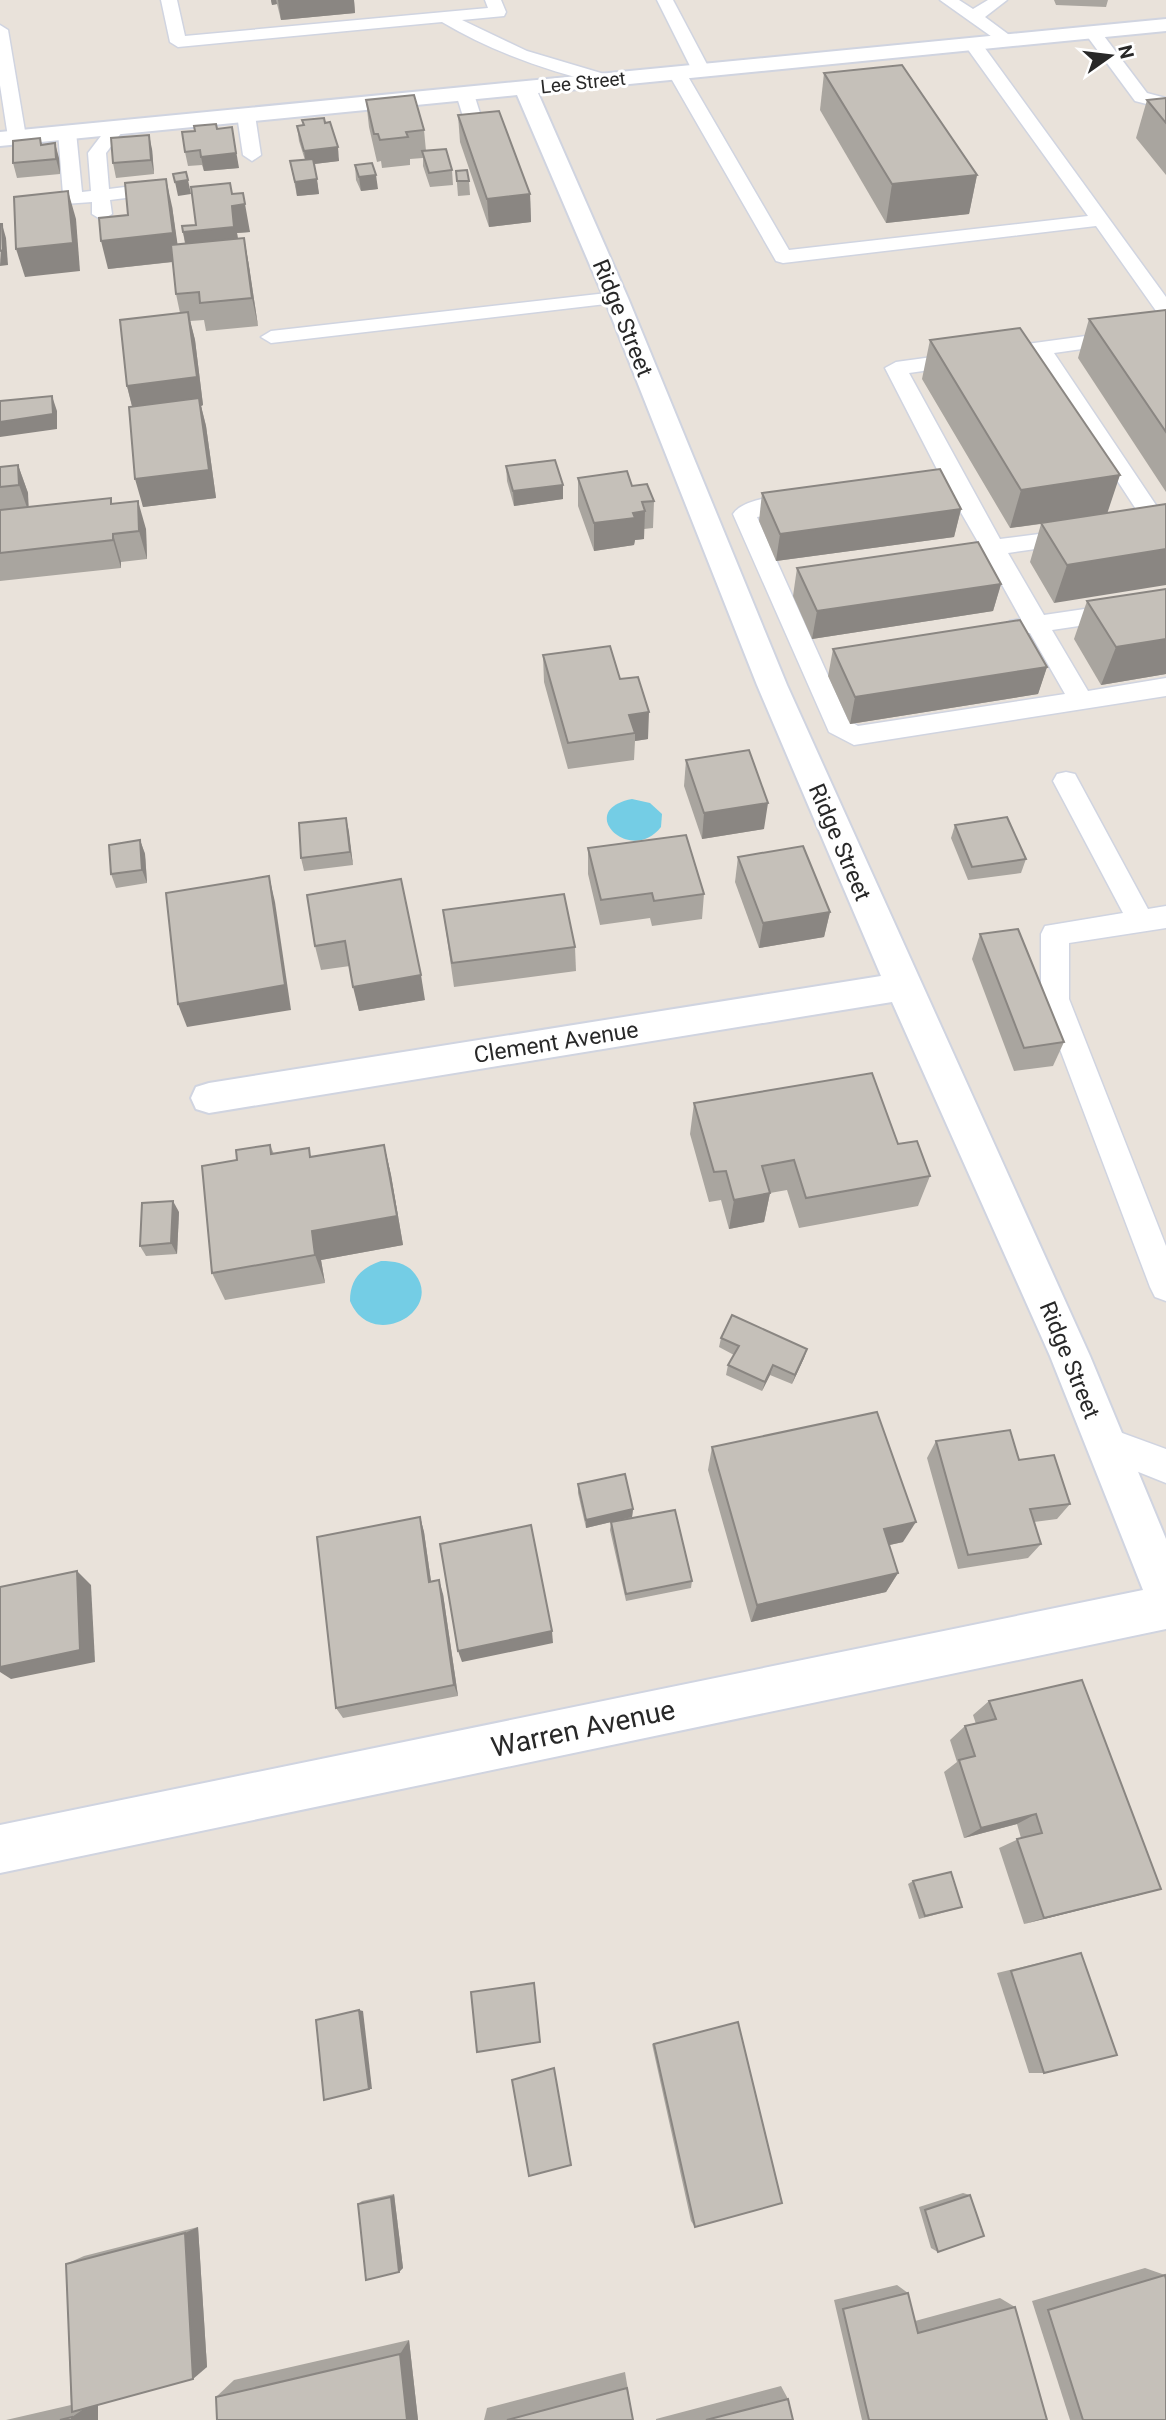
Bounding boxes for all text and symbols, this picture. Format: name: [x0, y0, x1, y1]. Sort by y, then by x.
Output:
north arrow: [1075, 21, 1145, 91]
text: N: [1113, 43, 1139, 61]
street label: Lee Street: [539, 67, 627, 98]
street label: Ridge Street: [587, 256, 658, 381]
street label: Ridge Street: [803, 780, 876, 905]
street label: Clement Avenue: [472, 1016, 640, 1069]
street label: Ridge Street: [1034, 1298, 1105, 1423]
street label: Warren Avenue: [488, 1693, 678, 1764]

